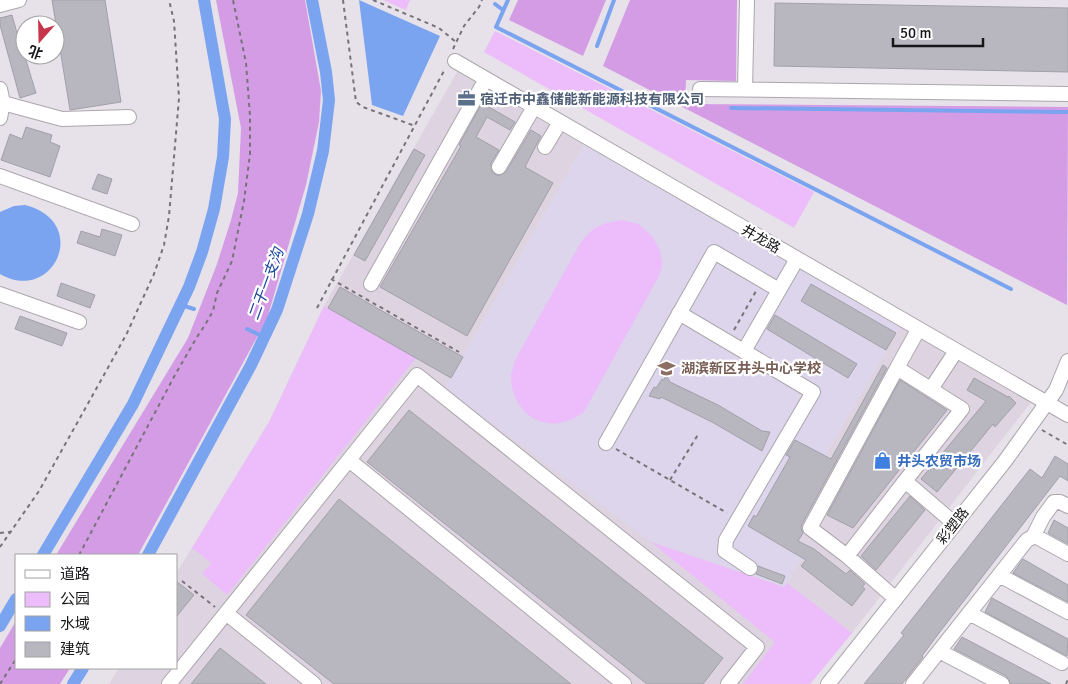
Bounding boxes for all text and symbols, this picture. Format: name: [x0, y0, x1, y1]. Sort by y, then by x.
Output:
north arrow: [15, 15, 65, 65]
scale bar: [893, 15, 983, 47]
text: 50 m: [900, 24, 931, 42]
text: 北: [26, 41, 45, 62]
office icon: 宿迁市中鑫储能新能源科技有限公司: [456, 89, 476, 109]
place label: 宿迁市中鑫储能新能源科技有限公司: [480, 91, 704, 108]
street label: 井龙路: [739, 221, 783, 257]
water label: 二干一支沟: [245, 244, 288, 322]
school or university icon: 湖滨新区井头中心学校: [657, 358, 677, 378]
place label: 湖滨新区井头中心学校: [681, 360, 821, 377]
shop icon: 井头农贸市场: [873, 451, 893, 471]
place label: 井头农贸市场: [897, 453, 981, 470]
street label: 彩塑路: [933, 504, 973, 548]
legend: [15, 554, 178, 669]
text: 道路: [60, 565, 90, 583]
text: 公园: [60, 590, 90, 608]
text: 水域: [60, 615, 90, 633]
text: 建筑: [60, 640, 90, 658]

